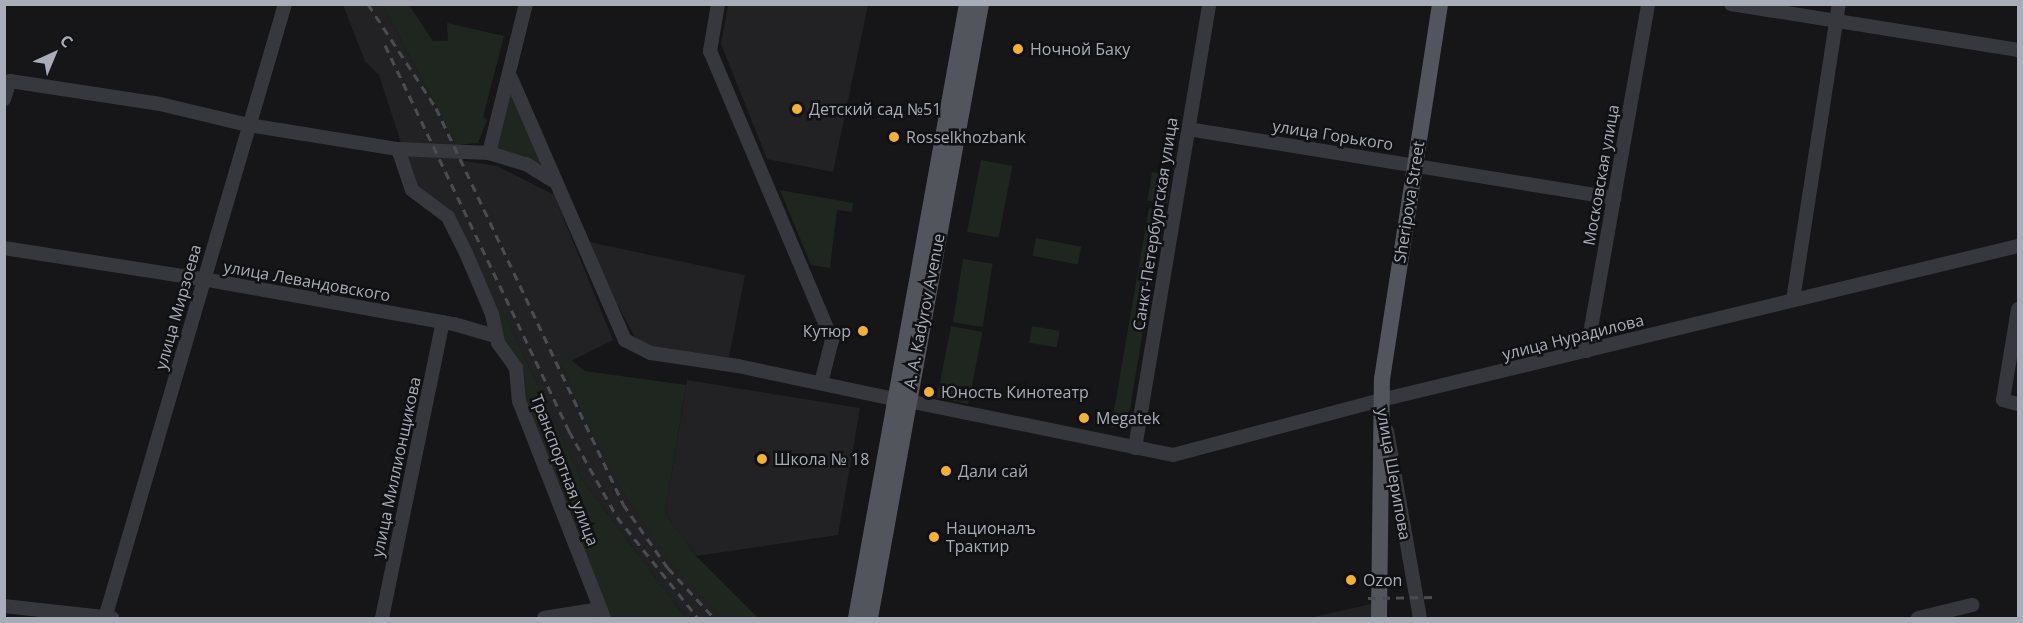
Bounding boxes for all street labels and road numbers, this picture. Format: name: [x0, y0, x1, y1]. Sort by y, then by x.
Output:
street label: Московская улица: [1579, 103, 1623, 247]
street label: Санкт-Петербургская улица: [1129, 116, 1181, 332]
street label: улица Горького: [1271, 116, 1395, 154]
street label: Sheripova Street: [1390, 140, 1428, 264]
street label: A. A. Kadyrov Avenue: [900, 232, 948, 390]
street label: улица Мирзоева: [151, 242, 205, 372]
street label: улица Левандовского: [222, 257, 392, 305]
street label: улица Нурадилова: [1500, 310, 1646, 364]
street label: улица Миллионщикова: [368, 375, 424, 559]
street label: Транспортная улица: [527, 392, 603, 548]
street label: улица Шерипова: [1373, 407, 1415, 541]

